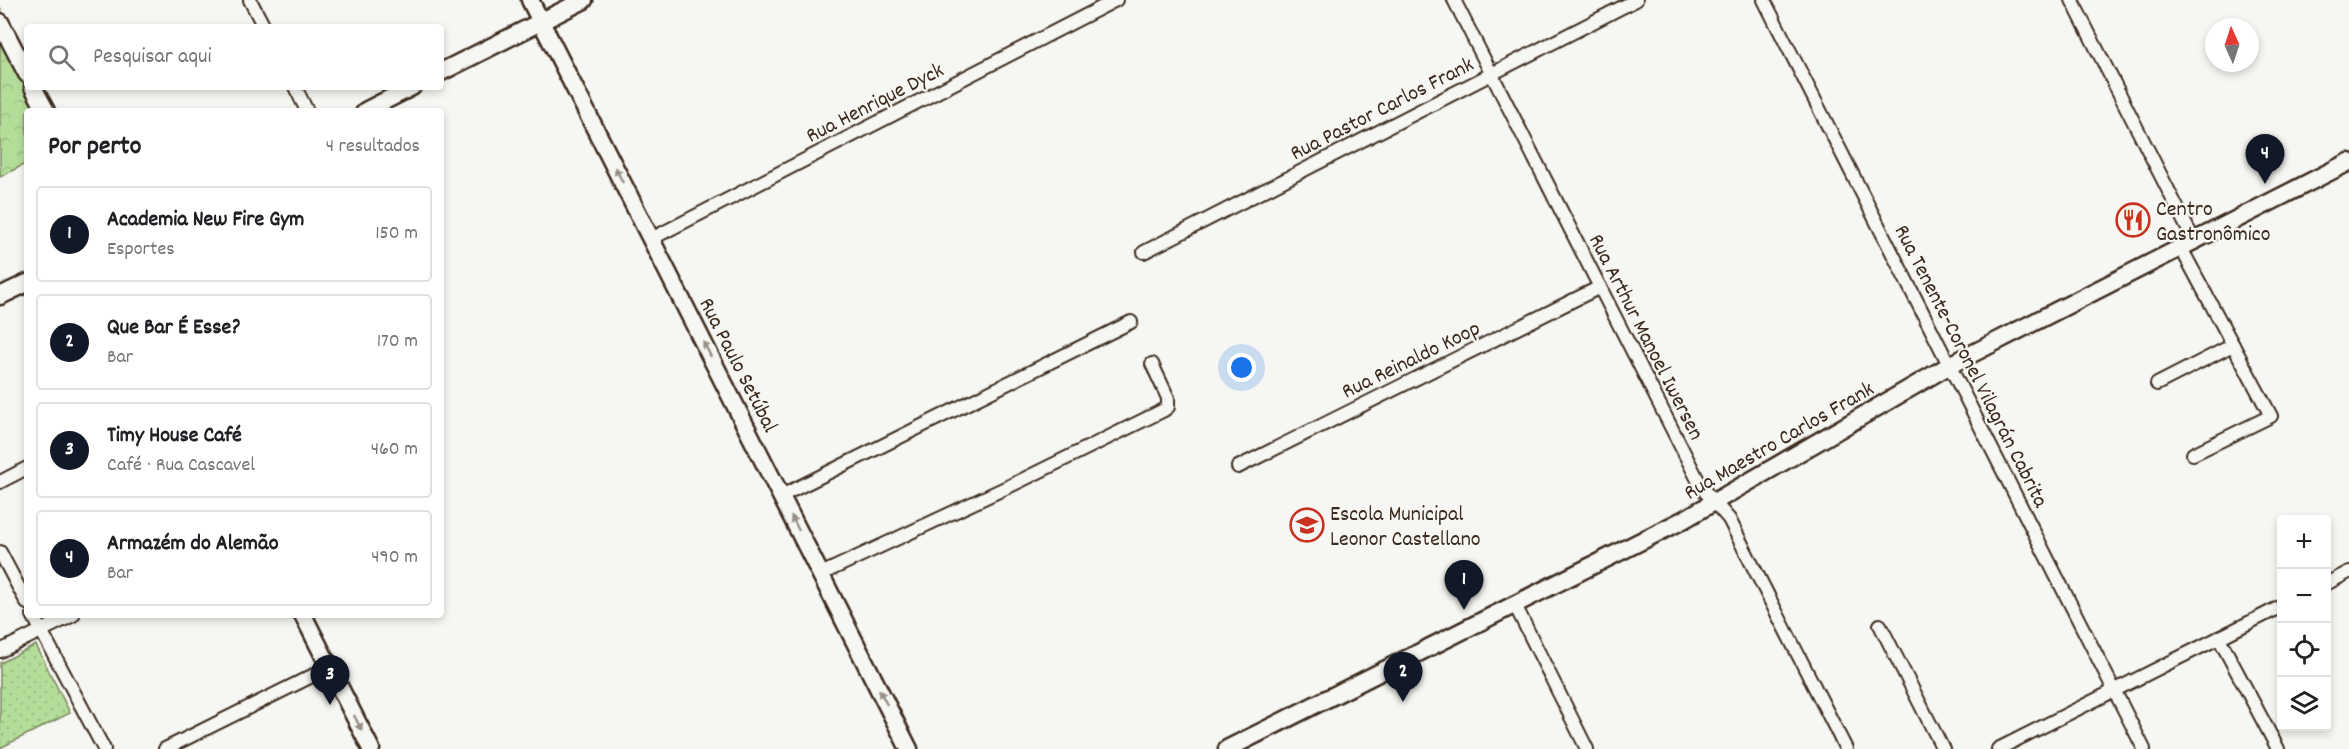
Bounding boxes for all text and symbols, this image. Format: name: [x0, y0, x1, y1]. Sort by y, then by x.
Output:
north arrow: [2205, 18, 2259, 72]
search box: [24, 24, 444, 90]
icon: search: [45, 41, 78, 74]
text: Pesquisar aqui: [93, 42, 212, 73]
street label: Rua Pastor Carlos Frank: [1285, 50, 1480, 170]
street label: Rua Henrique Dyck: [801, 56, 950, 152]
text: Por perto: [48, 129, 141, 166]
text: 4 resultados: [326, 133, 420, 161]
pin: 4: [2246, 134, 2284, 184]
one-way arrow: [614, 166, 624, 183]
place label: Centro Gastronômico: [2156, 195, 2271, 251]
restaurant icon: Centro Gastronômico: [2115, 202, 2151, 238]
text: Academia New Fire Gym: [107, 205, 304, 236]
text: 1: [67, 220, 72, 248]
text: 150 m: [375, 220, 418, 248]
street label: Rua Tenente-Coronel Vilagrán Cabrita: [1885, 220, 2055, 514]
street label: Rua Arthur Manoel Iwersen: [1579, 229, 1710, 446]
text: Esportes: [107, 236, 175, 264]
street label: Rua Paulo Setúbal: [690, 293, 784, 438]
text: Que Bar É Esse?: [107, 313, 240, 344]
street label: Rua Reinaldo Koop: [1337, 314, 1486, 408]
text: 2: [65, 328, 74, 356]
text: 170 m: [377, 328, 418, 356]
one-way arrow: [702, 340, 712, 357]
text: Bar: [107, 344, 133, 372]
your location: [1227, 353, 1256, 382]
street label: Rua Maestro Carlos Frank: [1679, 375, 1881, 509]
text: Timy House Café: [107, 421, 242, 452]
text: 3: [65, 436, 74, 464]
text: 460 m: [371, 436, 418, 464]
text: Café · Rua Cascavel: [107, 452, 255, 480]
place label: Escola Municipal Leonor Castellano: [1330, 500, 1481, 556]
school or university icon: Escola Municipal Leonor Castellano: [1289, 507, 1325, 543]
one-way arrow: [790, 514, 800, 531]
map controls: [2277, 515, 2331, 731]
button: +: [2277, 515, 2331, 569]
text: Armazém do Alemão: [107, 529, 279, 560]
text: 4: [65, 544, 74, 572]
text: 490 m: [371, 544, 418, 572]
text: Bar: [107, 560, 133, 588]
pin: 1: [1444, 560, 1484, 610]
button: −: [2277, 569, 2331, 623]
button: locate: [2277, 623, 2331, 677]
pin: 2: [1384, 652, 1422, 702]
pin: 3: [310, 656, 350, 705]
button: layers: [2277, 677, 2331, 731]
one-way arrow: [878, 688, 888, 705]
one-way arrow: [353, 715, 363, 732]

